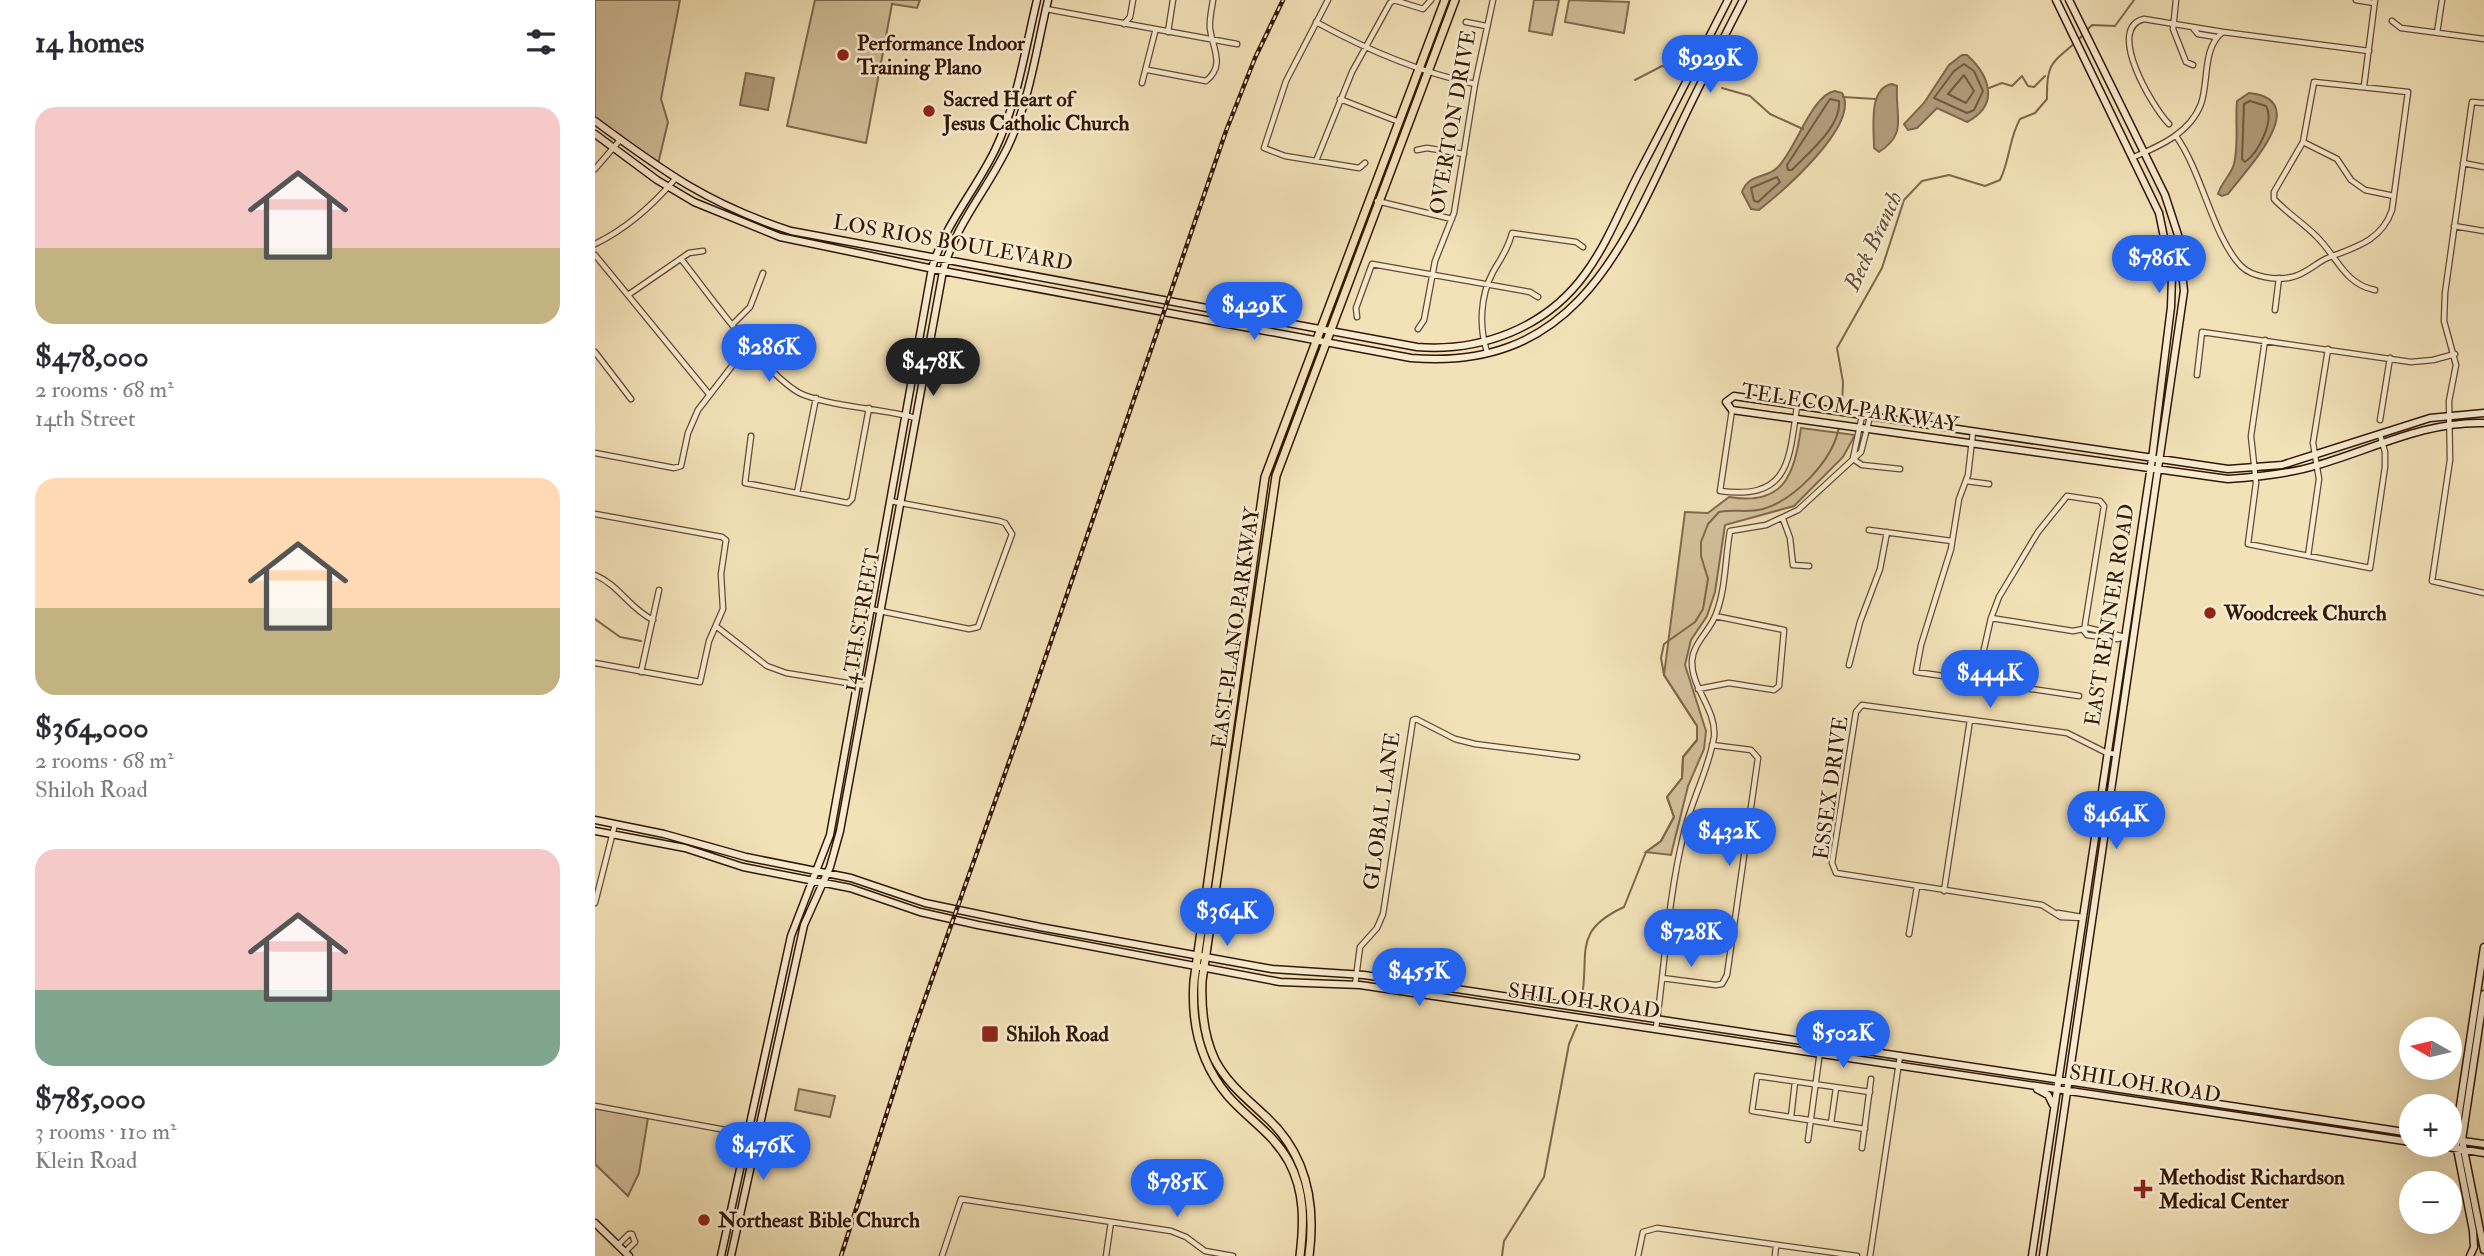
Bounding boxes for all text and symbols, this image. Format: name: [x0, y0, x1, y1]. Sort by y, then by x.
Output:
icon: filters: [522, 23, 560, 61]
text: 14 homes: [35, 24, 144, 61]
street label: OVERTON DRIVE: [1423, 28, 1483, 216]
place label: Performance Indoor Training Plano: [856, 30, 1026, 81]
pin: $929K: [1661, 36, 1759, 95]
text: $929K: [1678, 43, 1742, 72]
marker: Performance Indoor Training Plano: [835, 47, 851, 63]
place label: Sacred Heart of Jesus Catholic Church: [942, 86, 1129, 137]
marker: Sacred Heart of Jesus Catholic Church: [921, 103, 937, 119]
icon: home: [235, 152, 361, 278]
water label: Beck Branch: [1837, 187, 1909, 296]
street label: LOS RIOS BOULEVARD: [831, 209, 1075, 277]
pin: $786K: [2110, 236, 2208, 295]
text: $786K: [2128, 243, 2190, 272]
pin: $429K: [1205, 282, 1303, 342]
text: $429K: [1222, 290, 1286, 319]
pin: $286K: [720, 324, 818, 384]
text: $286K: [737, 332, 801, 361]
text: $478,000: [35, 338, 149, 375]
pin: $478K: [884, 338, 982, 398]
text: $478K: [902, 346, 964, 375]
text: 2 rooms · 68 m²: [35, 375, 174, 404]
street label: TELECOM PARKWAY: [1739, 377, 1961, 439]
text: 14th Street: [35, 404, 135, 433]
street label: EAST RENNER ROAD: [2079, 502, 2141, 728]
street label: EAST PLANO PARKWAY: [1206, 505, 1266, 750]
icon: home: [235, 523, 361, 649]
street label: 14TH STREET: [835, 546, 887, 693]
place label: Woodcreek Church: [2223, 600, 2387, 627]
marker: Woodcreek Church: [2202, 605, 2218, 621]
pin: $444K: [1941, 650, 2039, 710]
text: $444K: [1957, 658, 2023, 687]
text: $364,000: [35, 709, 149, 746]
street label: ESSEX DRIVE: [1808, 715, 1854, 861]
street label: GLOBAL LANE: [1358, 730, 1406, 892]
text: 2 rooms · 68 m²: [35, 746, 174, 775]
text: Shiloh Road: [35, 775, 148, 804]
pin: $464K: [2067, 792, 2165, 851]
text: $464K: [2083, 799, 2149, 828]
pin: $432K: [1680, 808, 1778, 868]
text: $432K: [1698, 816, 1760, 845]
pin: $364K: [1178, 888, 1276, 948]
icon: home: [235, 894, 361, 1020]
text: $364K: [1196, 896, 1258, 925]
pin: $728K: [1642, 909, 1740, 969]
text: $728K: [1660, 917, 1722, 946]
pin: $455K: [1370, 948, 1468, 1008]
text: $455K: [1388, 956, 1450, 985]
street label: SHILOH ROAD: [1506, 977, 1662, 1025]
pin: $502K: [1794, 1010, 1892, 1070]
north arrow: [2399, 1017, 2462, 1080]
map controls: [2399, 1017, 2462, 1234]
text: $502K: [1812, 1018, 1874, 1047]
place label: Shiloh Road: [1006, 1021, 1110, 1048]
marker: Shiloh Road: [980, 1024, 1000, 1044]
street label: SHILOH ROAD: [2067, 1059, 2223, 1109]
text: $785,000: [35, 1080, 146, 1117]
button: +: [2399, 1094, 2462, 1157]
text: 3 rooms · 110 m²: [35, 1117, 176, 1146]
pin: $476K: [714, 1122, 812, 1182]
text: $476K: [731, 1130, 795, 1159]
text: Klein Road: [35, 1146, 137, 1175]
pin: $785K: [1128, 1160, 1226, 1219]
place label: Methodist Richardson Medical Center: [2158, 1164, 2345, 1215]
text: $785K: [1147, 1167, 1207, 1196]
button: −: [2399, 1171, 2462, 1234]
marker: Methodist Richardson Medical Center: [2133, 1179, 2153, 1199]
place label: Northeast Bible Church: [717, 1207, 920, 1234]
marker: Northeast Bible Church: [696, 1212, 712, 1228]

